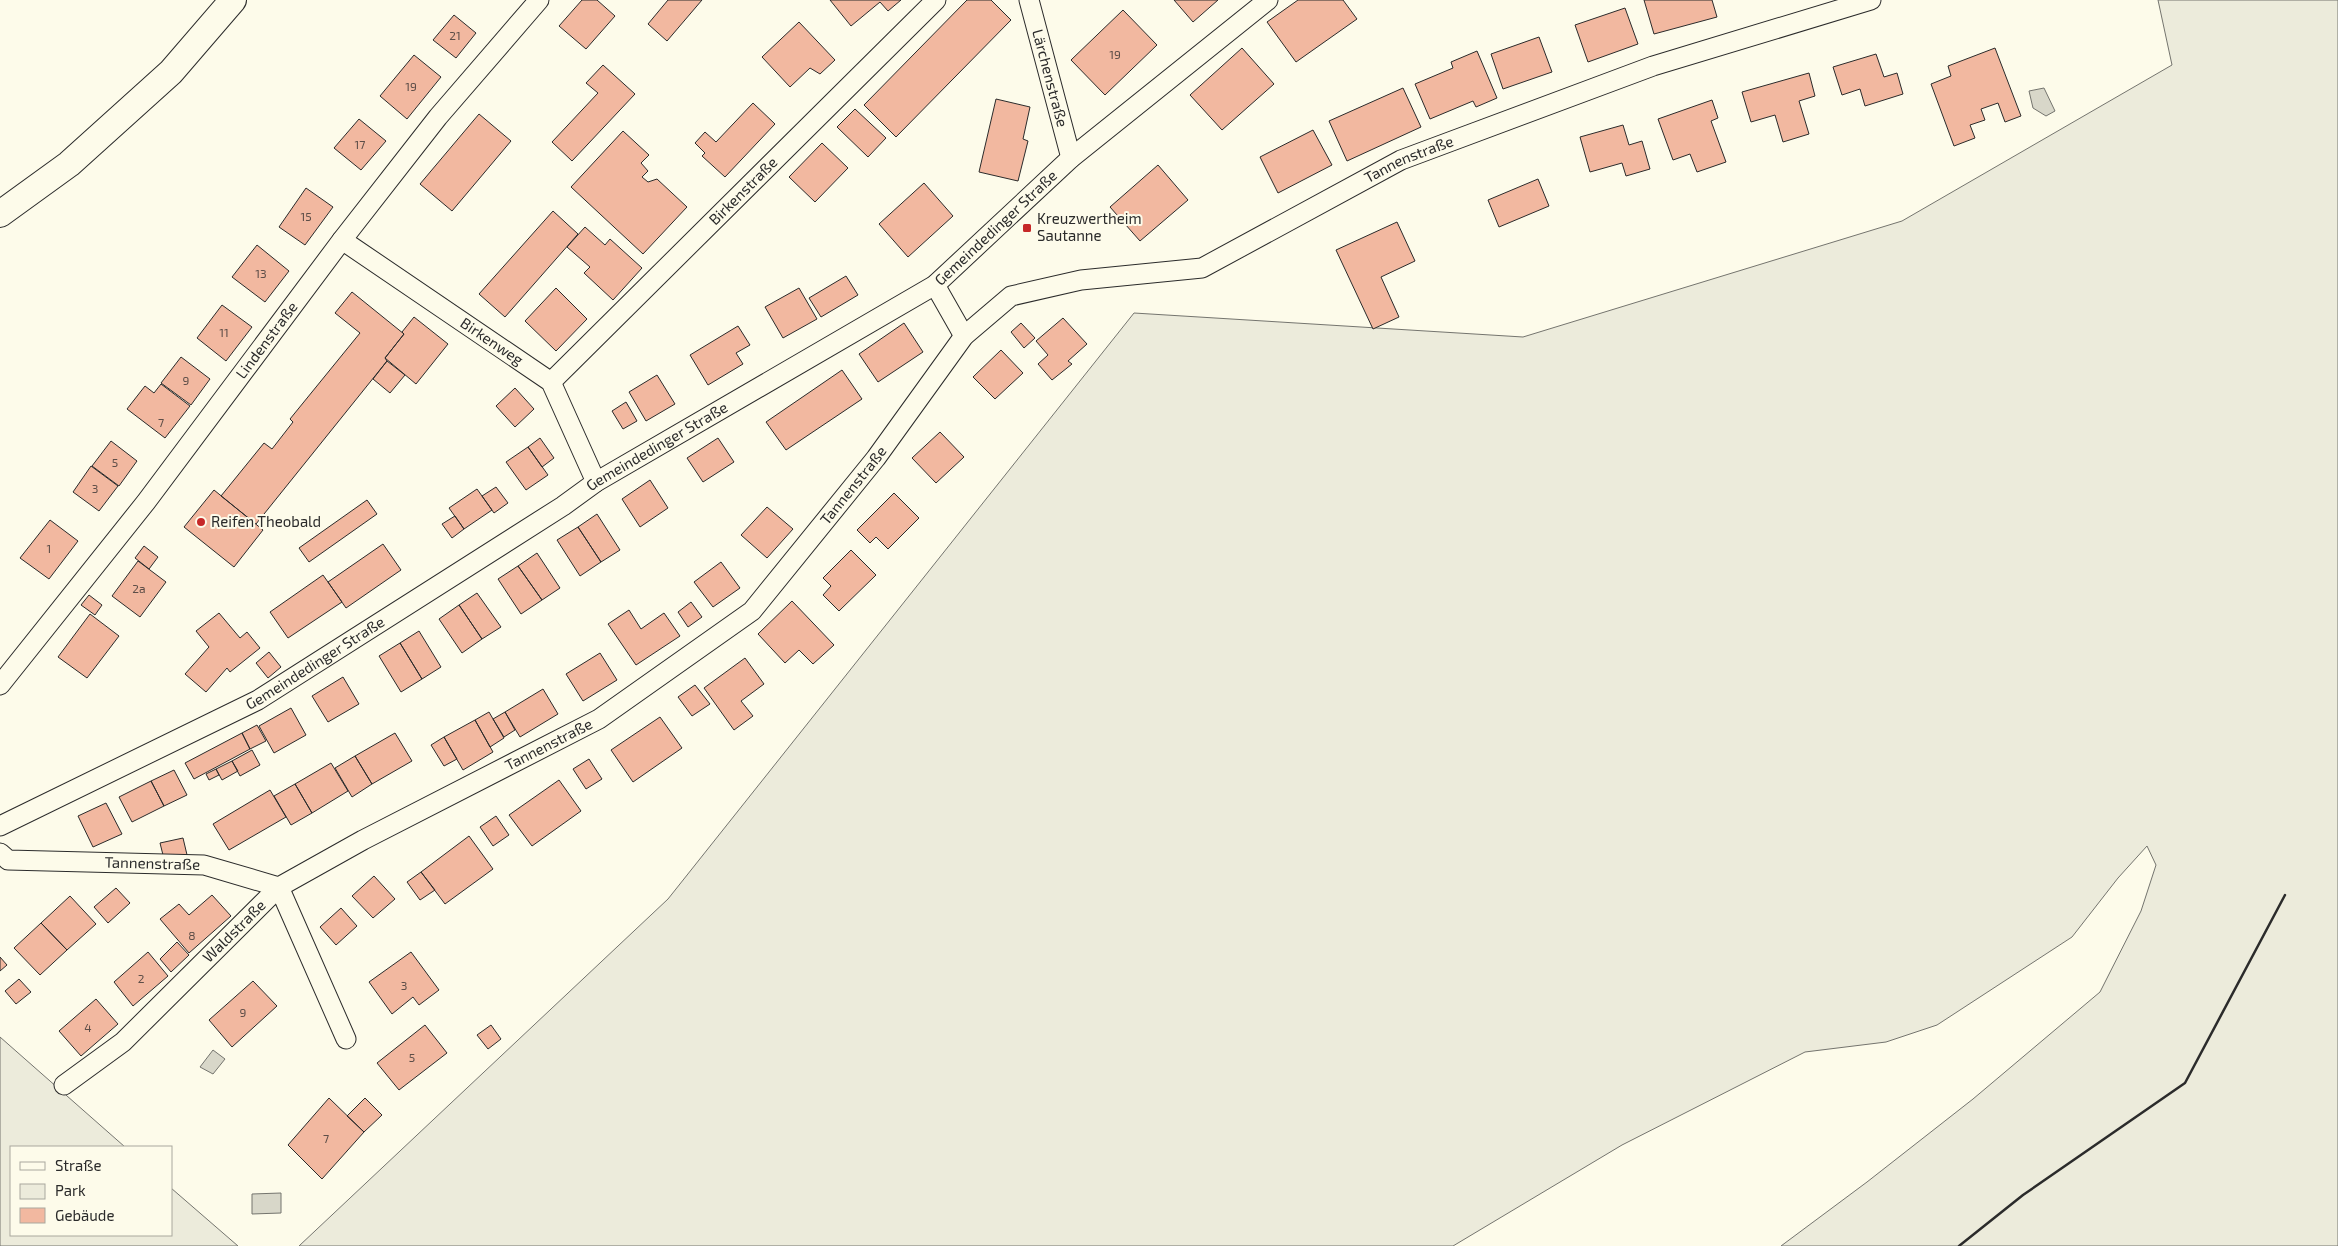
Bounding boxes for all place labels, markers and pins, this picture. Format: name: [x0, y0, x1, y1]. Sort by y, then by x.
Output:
place label: Kreuzwertheim Sautanne: [1037, 209, 1142, 244]
marker: Kreuzwertheim Sautanne: [1021, 222, 1033, 234]
place label: Reifen Theobald: [211, 512, 321, 530]
marker: Reifen Theobald: [195, 516, 207, 528]

